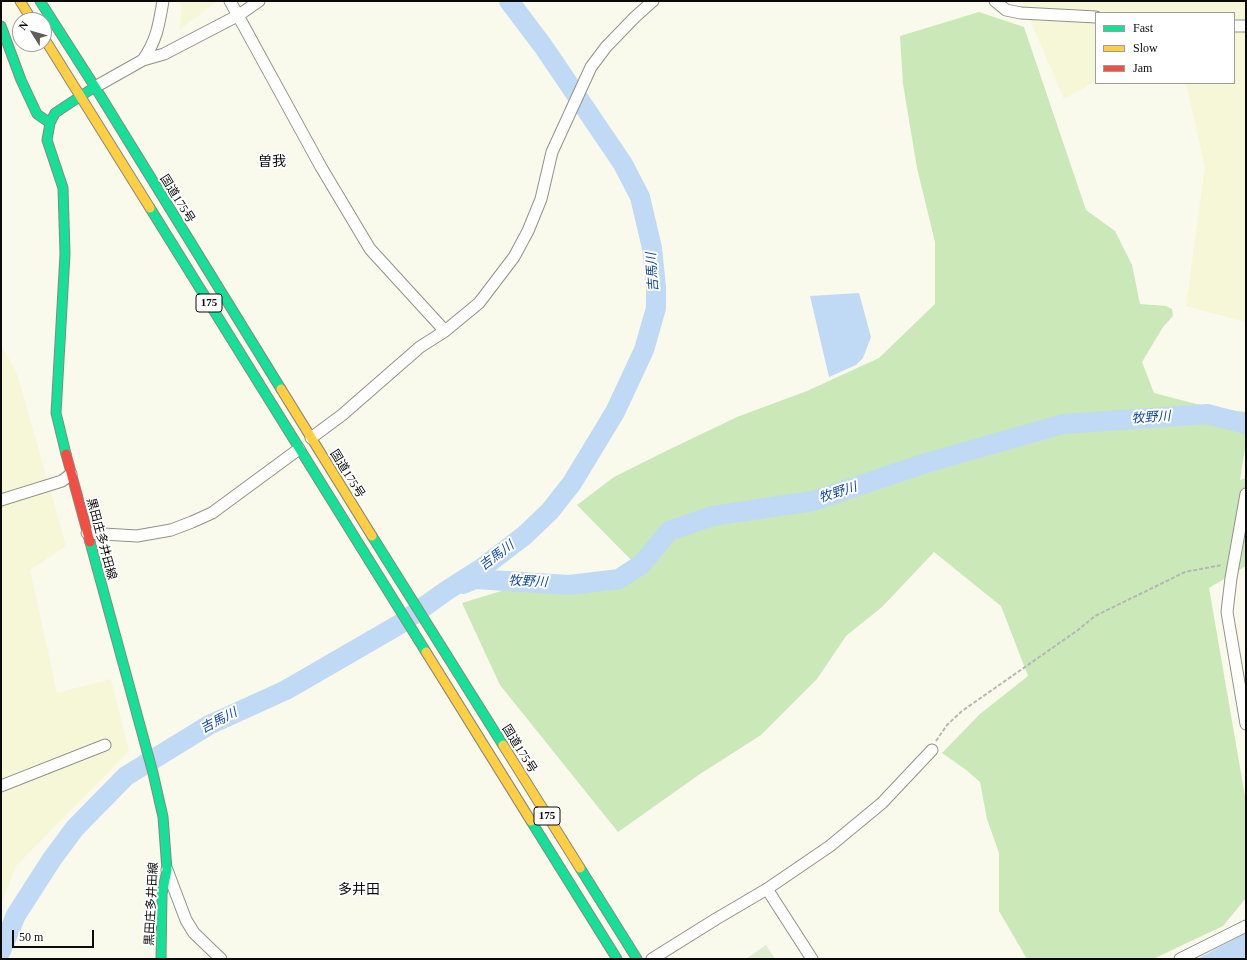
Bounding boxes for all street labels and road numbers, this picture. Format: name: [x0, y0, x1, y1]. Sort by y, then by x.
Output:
street label: 国道175号: [157, 172, 197, 226]
road number: 175: [196, 294, 222, 312]
street label: 国道175号: [327, 447, 367, 501]
street label: 黒田庄多井田線: [83, 497, 119, 581]
street label: 国道175号: [499, 722, 539, 776]
road number: 175: [534, 807, 560, 825]
street label: 黒田庄多井田線: [143, 862, 161, 946]

